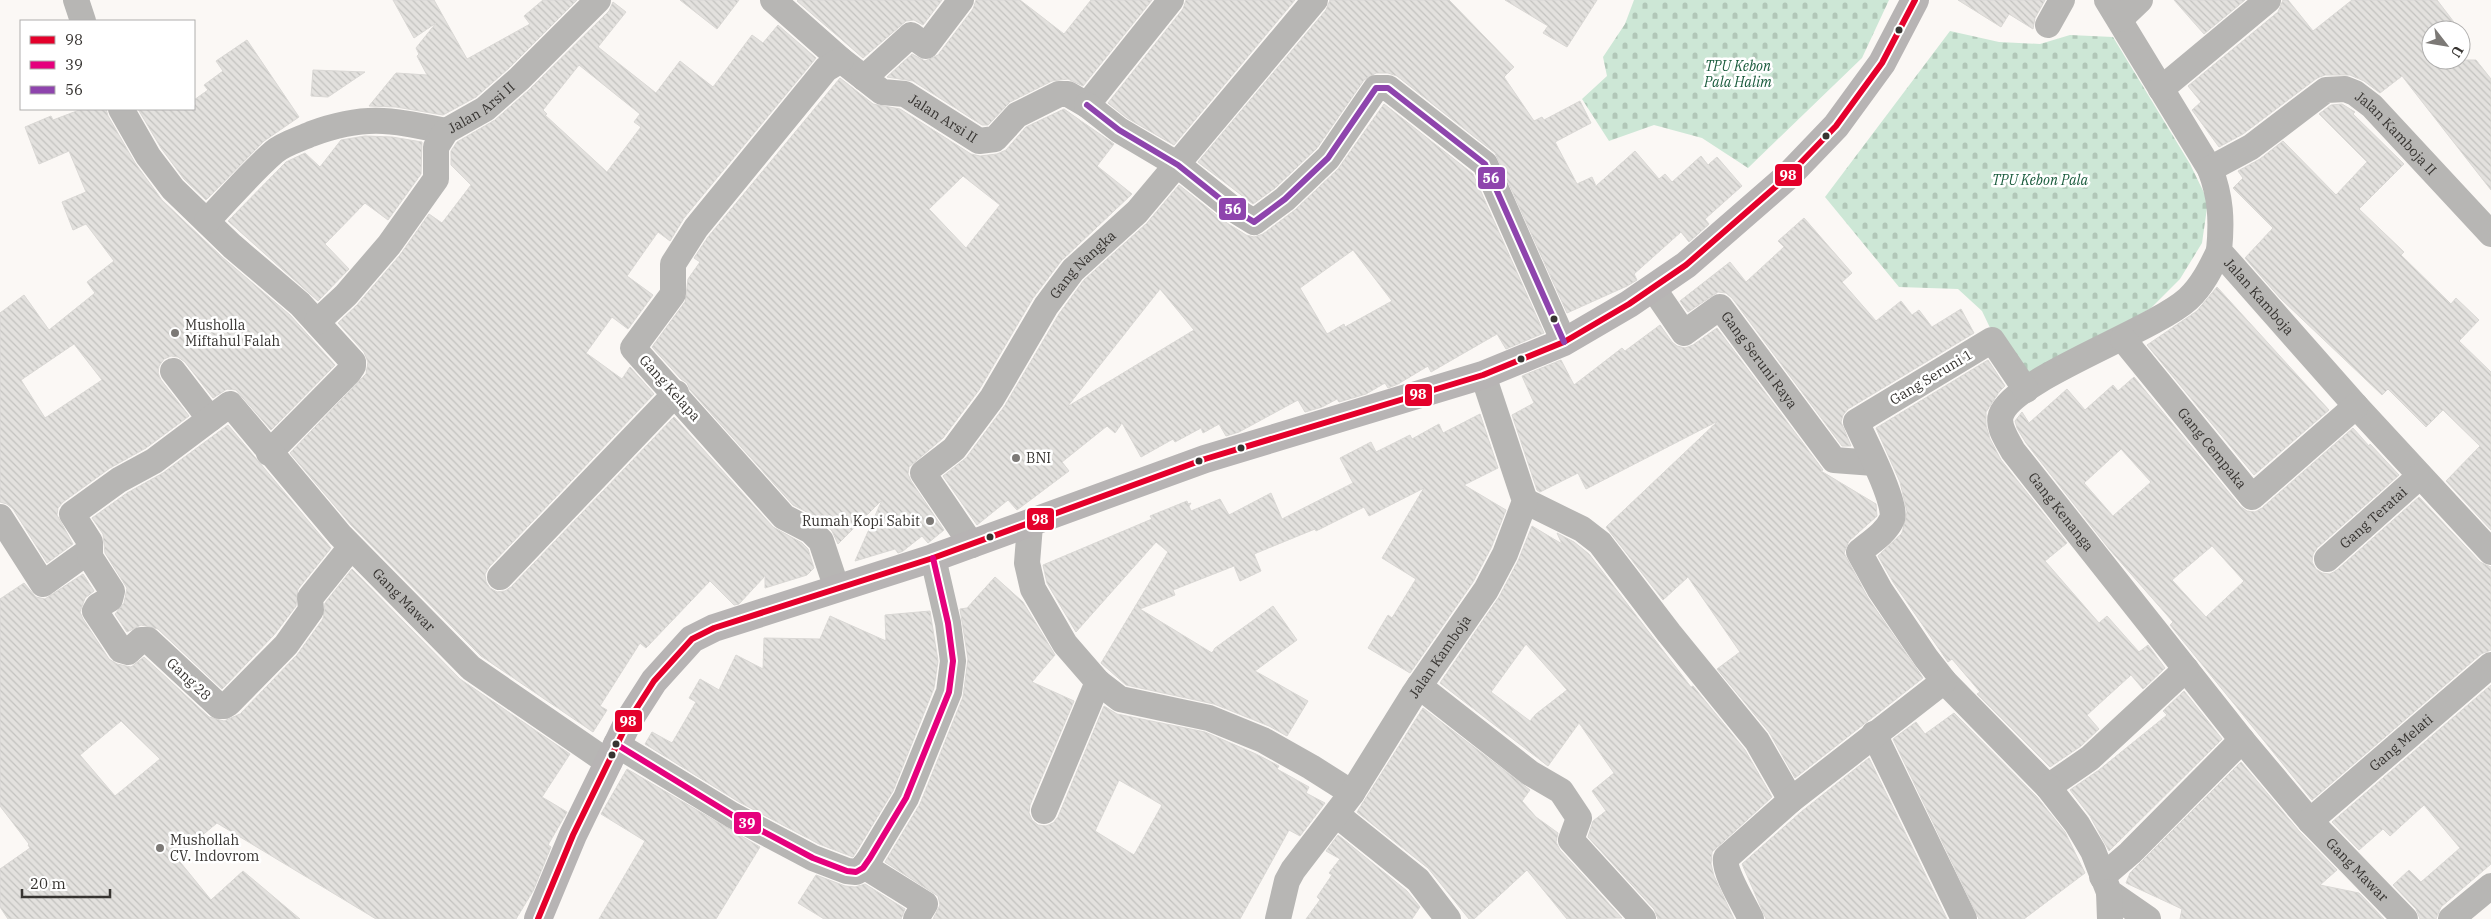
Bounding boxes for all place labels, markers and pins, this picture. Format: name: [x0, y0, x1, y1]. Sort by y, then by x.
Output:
unlabelled marker: [1894, 25, 1904, 35]
unlabelled marker: [1821, 131, 1831, 141]
unlabelled marker: [1549, 314, 1559, 324]
place label: Musholla Miftahul Falah: [185, 316, 281, 350]
marker: Musholla Miftahul Falah: [169, 327, 181, 339]
unlabelled marker: [1516, 354, 1526, 364]
unlabelled marker: [1236, 443, 1246, 453]
place label: BNI: [1026, 449, 1051, 467]
marker: BNI: [1010, 452, 1022, 464]
unlabelled marker: [1194, 456, 1204, 466]
place label: Rumah Kopi Sabit: [802, 512, 920, 530]
marker: Rumah Kopi Sabit: [924, 515, 936, 527]
unlabelled marker: [985, 532, 995, 542]
unlabelled marker: [611, 739, 621, 749]
unlabelled marker: [607, 750, 617, 760]
place label: Mushollah CV. Indovrom: [170, 831, 259, 865]
marker: Mushollah CV. Indovrom: [154, 842, 166, 854]

